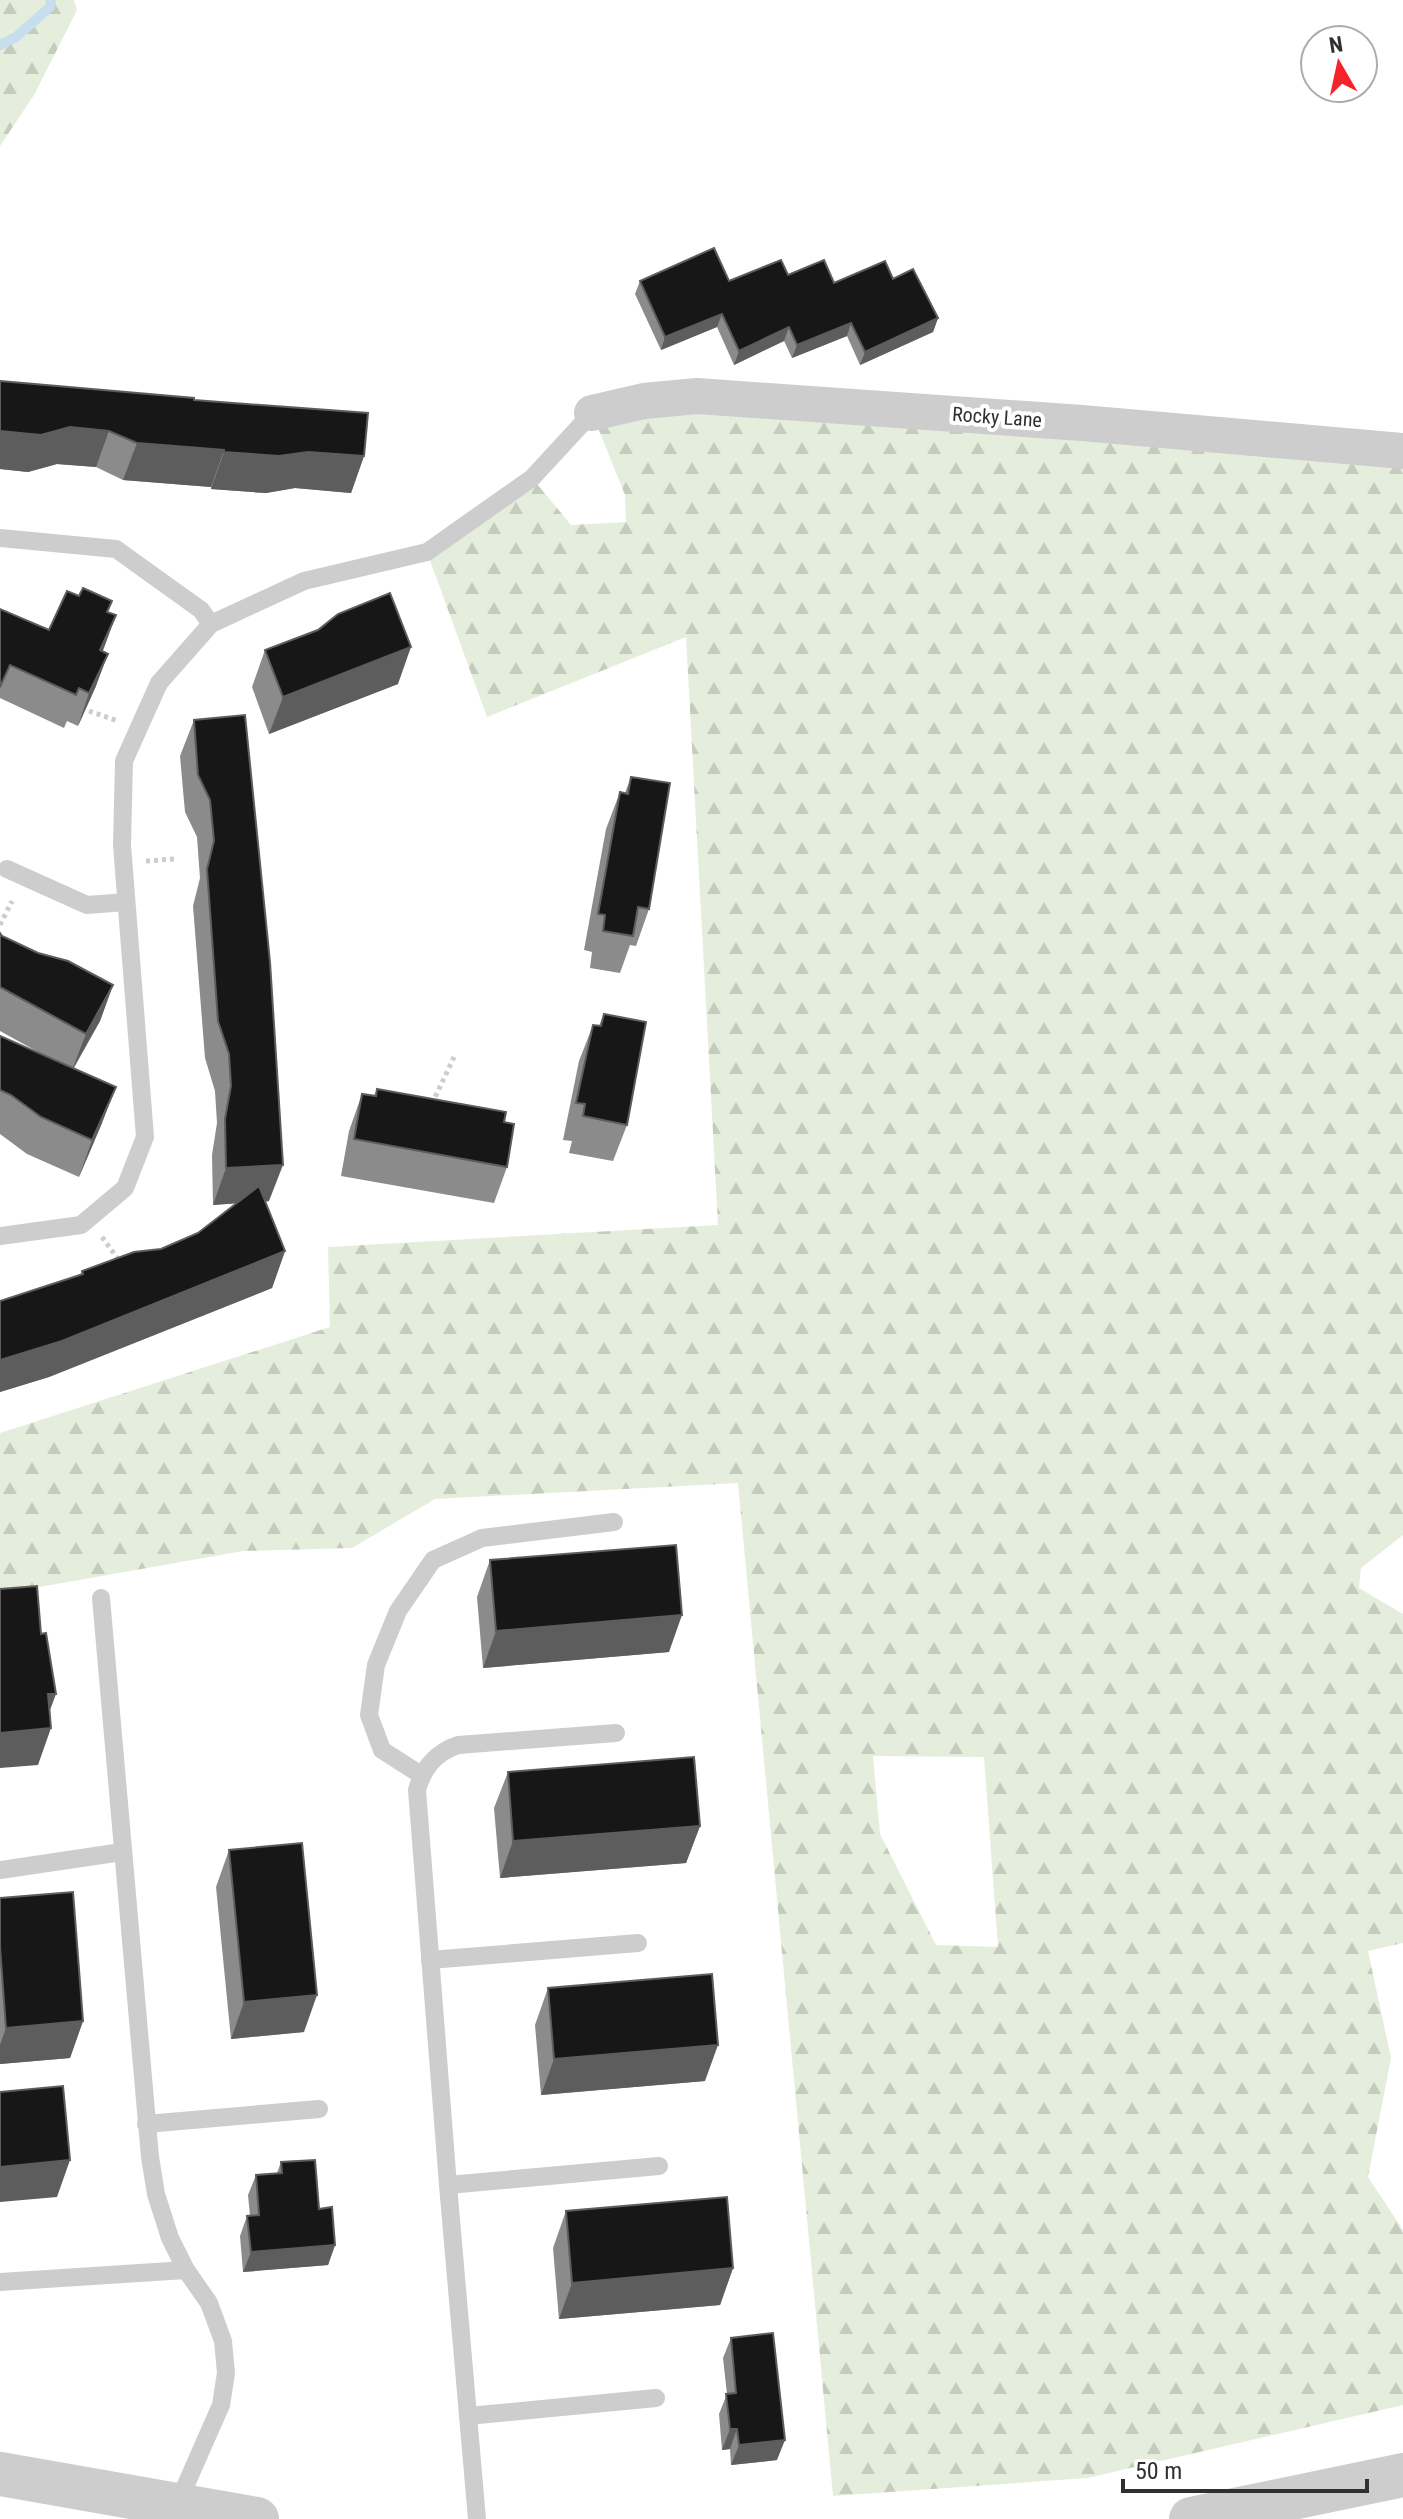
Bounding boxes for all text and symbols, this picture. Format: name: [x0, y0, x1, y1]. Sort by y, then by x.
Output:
north arrow: [1299, 24, 1379, 104]
text: N: [1327, 31, 1345, 58]
street label: Rocky Lane: [951, 402, 1043, 432]
scale bar: [1123, 2443, 1367, 2493]
text: 50 m: [1135, 2457, 1182, 2485]

